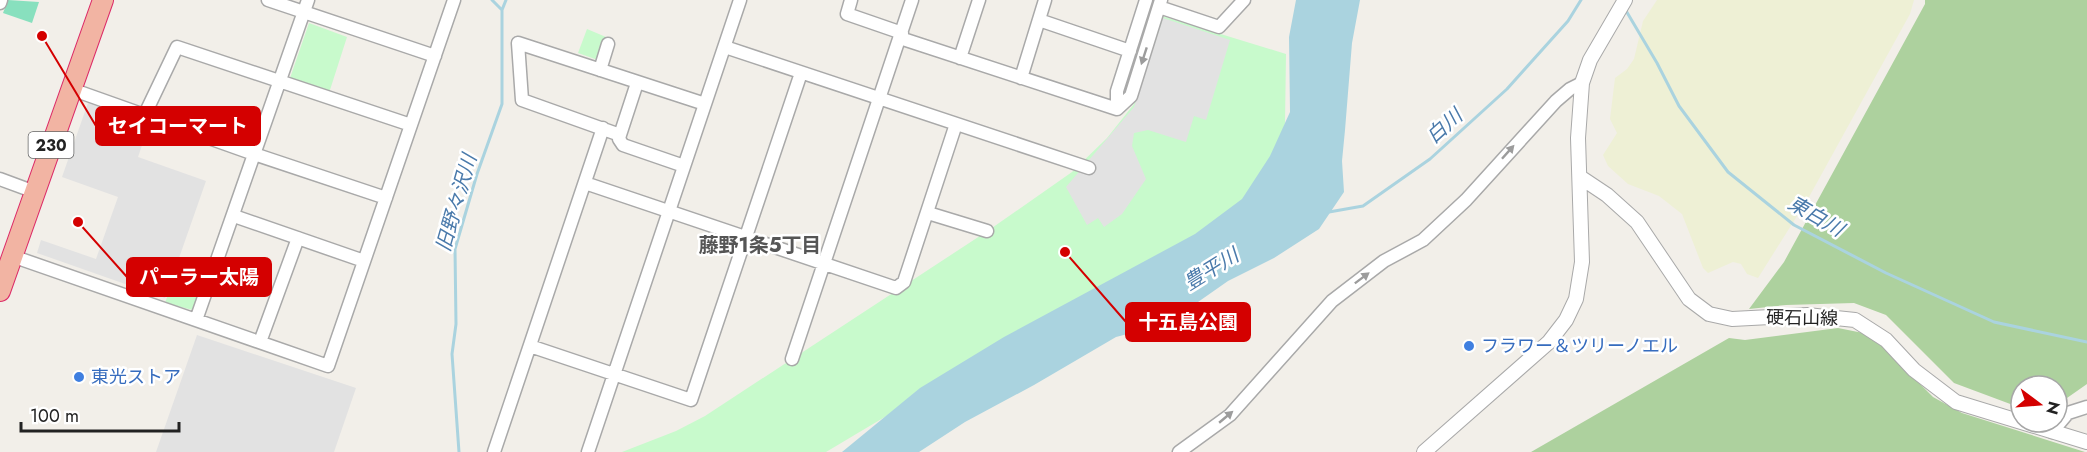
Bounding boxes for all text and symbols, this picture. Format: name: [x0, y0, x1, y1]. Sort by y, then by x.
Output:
one-way arrow: [1138, 47, 1148, 65]
water label: 白川: [1420, 101, 1470, 151]
callout: セイコーマート: [96, 107, 260, 145]
text: セイコーマート: [108, 112, 248, 141]
road number: 230: [28, 132, 74, 158]
one-way arrow: [1501, 145, 1515, 159]
water label: 旧野々沢川: [429, 149, 485, 255]
water label: 東白川: [1783, 189, 1851, 245]
district label: 藤野1条5丁目: [698, 231, 822, 260]
water label: 豊平川: [1178, 240, 1246, 298]
callout: パーラー太陽: [127, 258, 271, 296]
text: パーラー太陽: [139, 263, 259, 292]
one-way arrow: [1354, 272, 1370, 284]
callout: 十五島公園: [1126, 303, 1250, 341]
street label: 硬石山線: [1766, 304, 1838, 332]
text: 十五島公園: [1138, 308, 1238, 337]
place label: フラワー＆ツリーノエル: [1481, 333, 1678, 359]
marker: フラワー＆ツリーノエル: [1462, 339, 1476, 353]
place label: 東光ストア: [91, 364, 181, 390]
marker: 東光ストア: [72, 370, 86, 384]
north arrow: [2009, 374, 2069, 434]
scale bar: [21, 395, 178, 433]
text: N: [2040, 399, 2066, 417]
text: 100 m: [30, 403, 79, 429]
one-way arrow: [1218, 411, 1233, 424]

